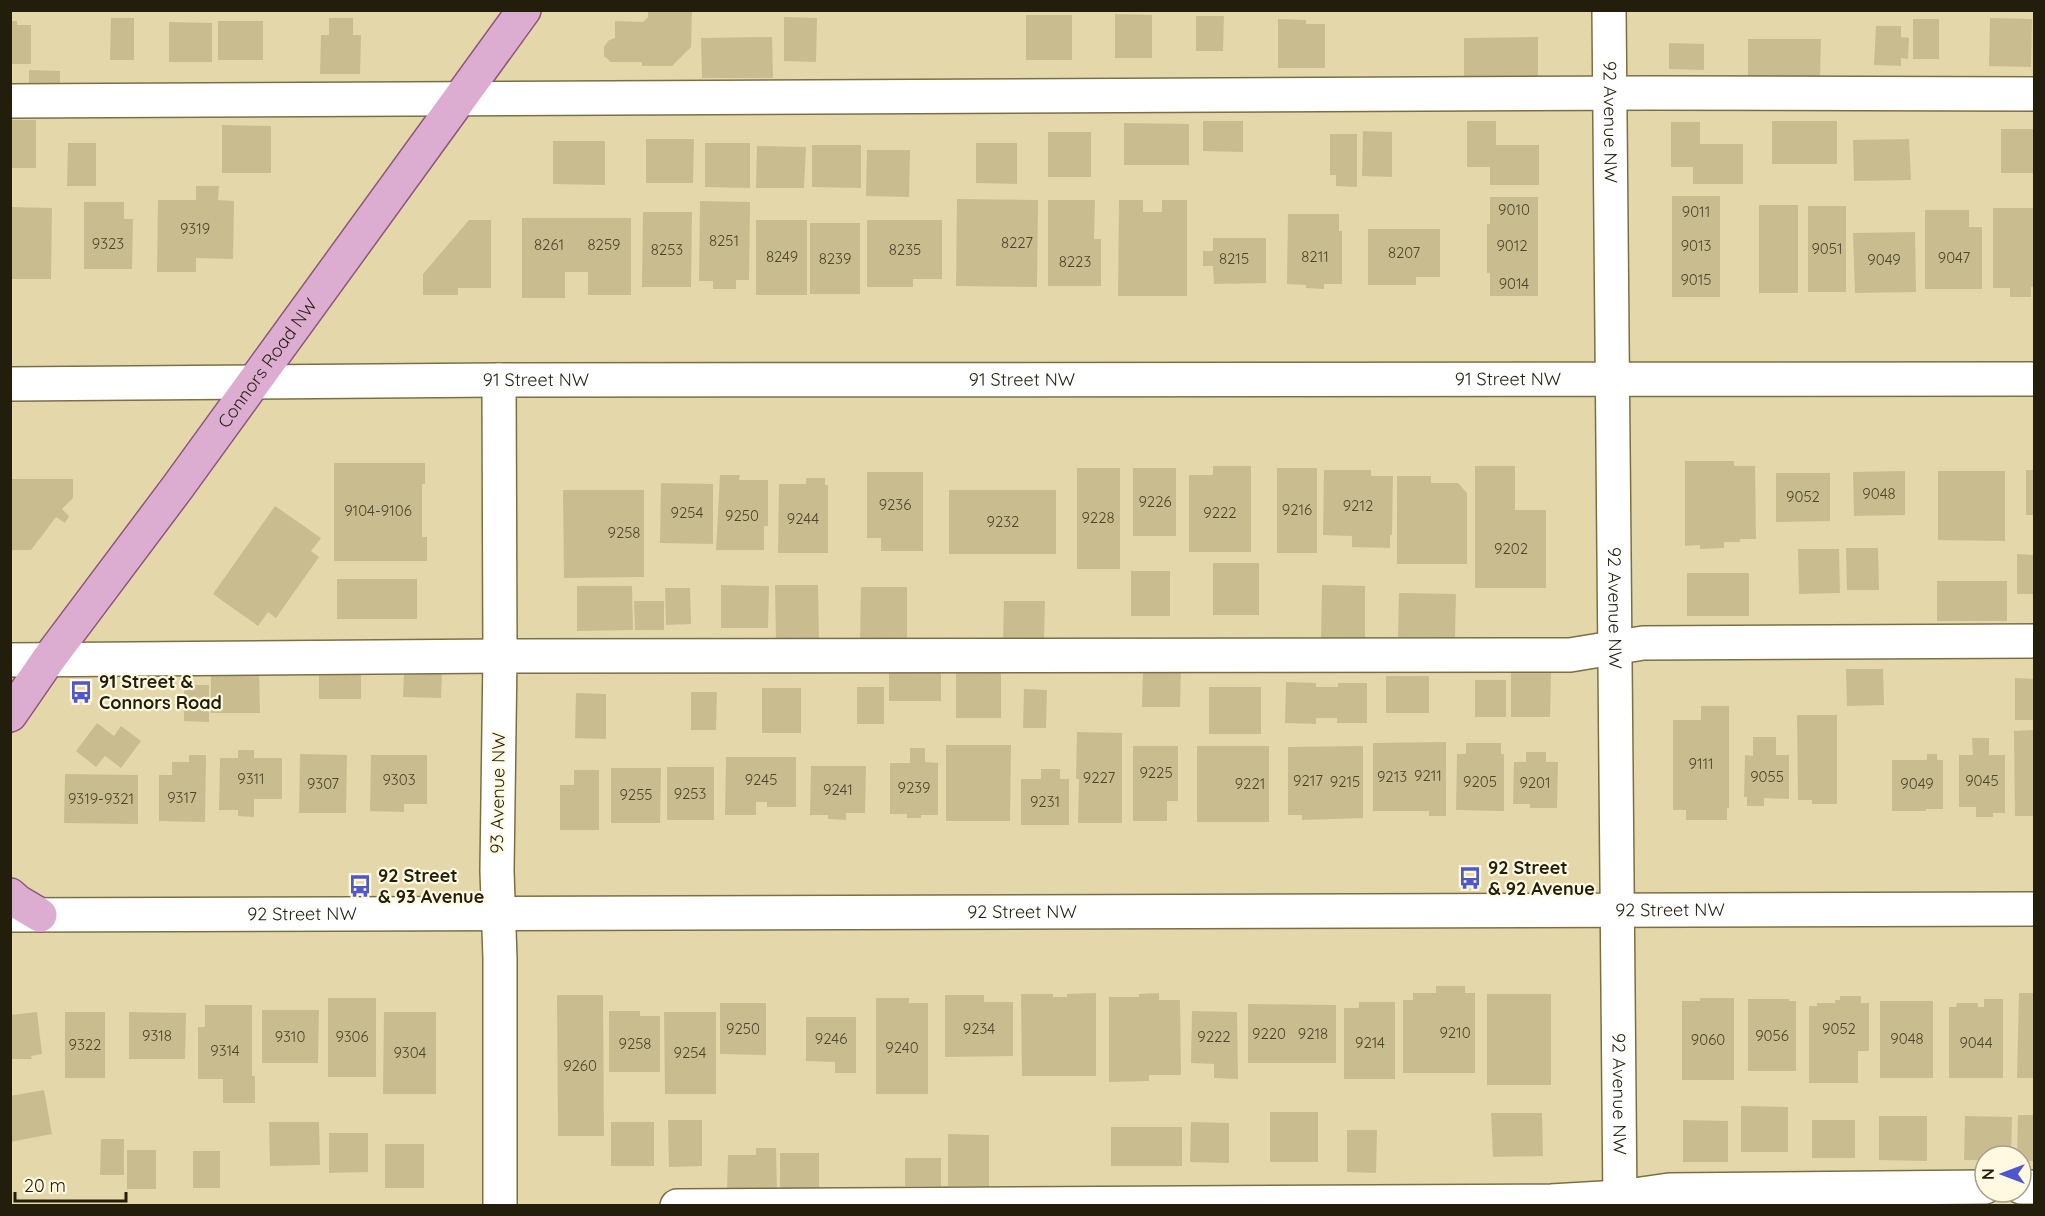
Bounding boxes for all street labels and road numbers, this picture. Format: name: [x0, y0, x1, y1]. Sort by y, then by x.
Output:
street label: 92 Avenue NW: [1598, 61, 1623, 183]
street label: Connors Road NW: [212, 294, 322, 432]
street label: 91 Street NW: [1455, 367, 1561, 390]
street label: 91 Street NW: [483, 368, 589, 391]
street label: 91 Street NW: [969, 368, 1075, 391]
street label: 92 Avenue NW: [1603, 547, 1627, 669]
street label: 93 Avenue NW: [485, 732, 510, 854]
street label: 92 Street NW: [1615, 898, 1725, 921]
street label: 92 Street NW: [967, 900, 1077, 923]
street label: 92 Street NW: [247, 902, 357, 925]
street label: 92 Avenue NW: [1607, 1033, 1632, 1155]

